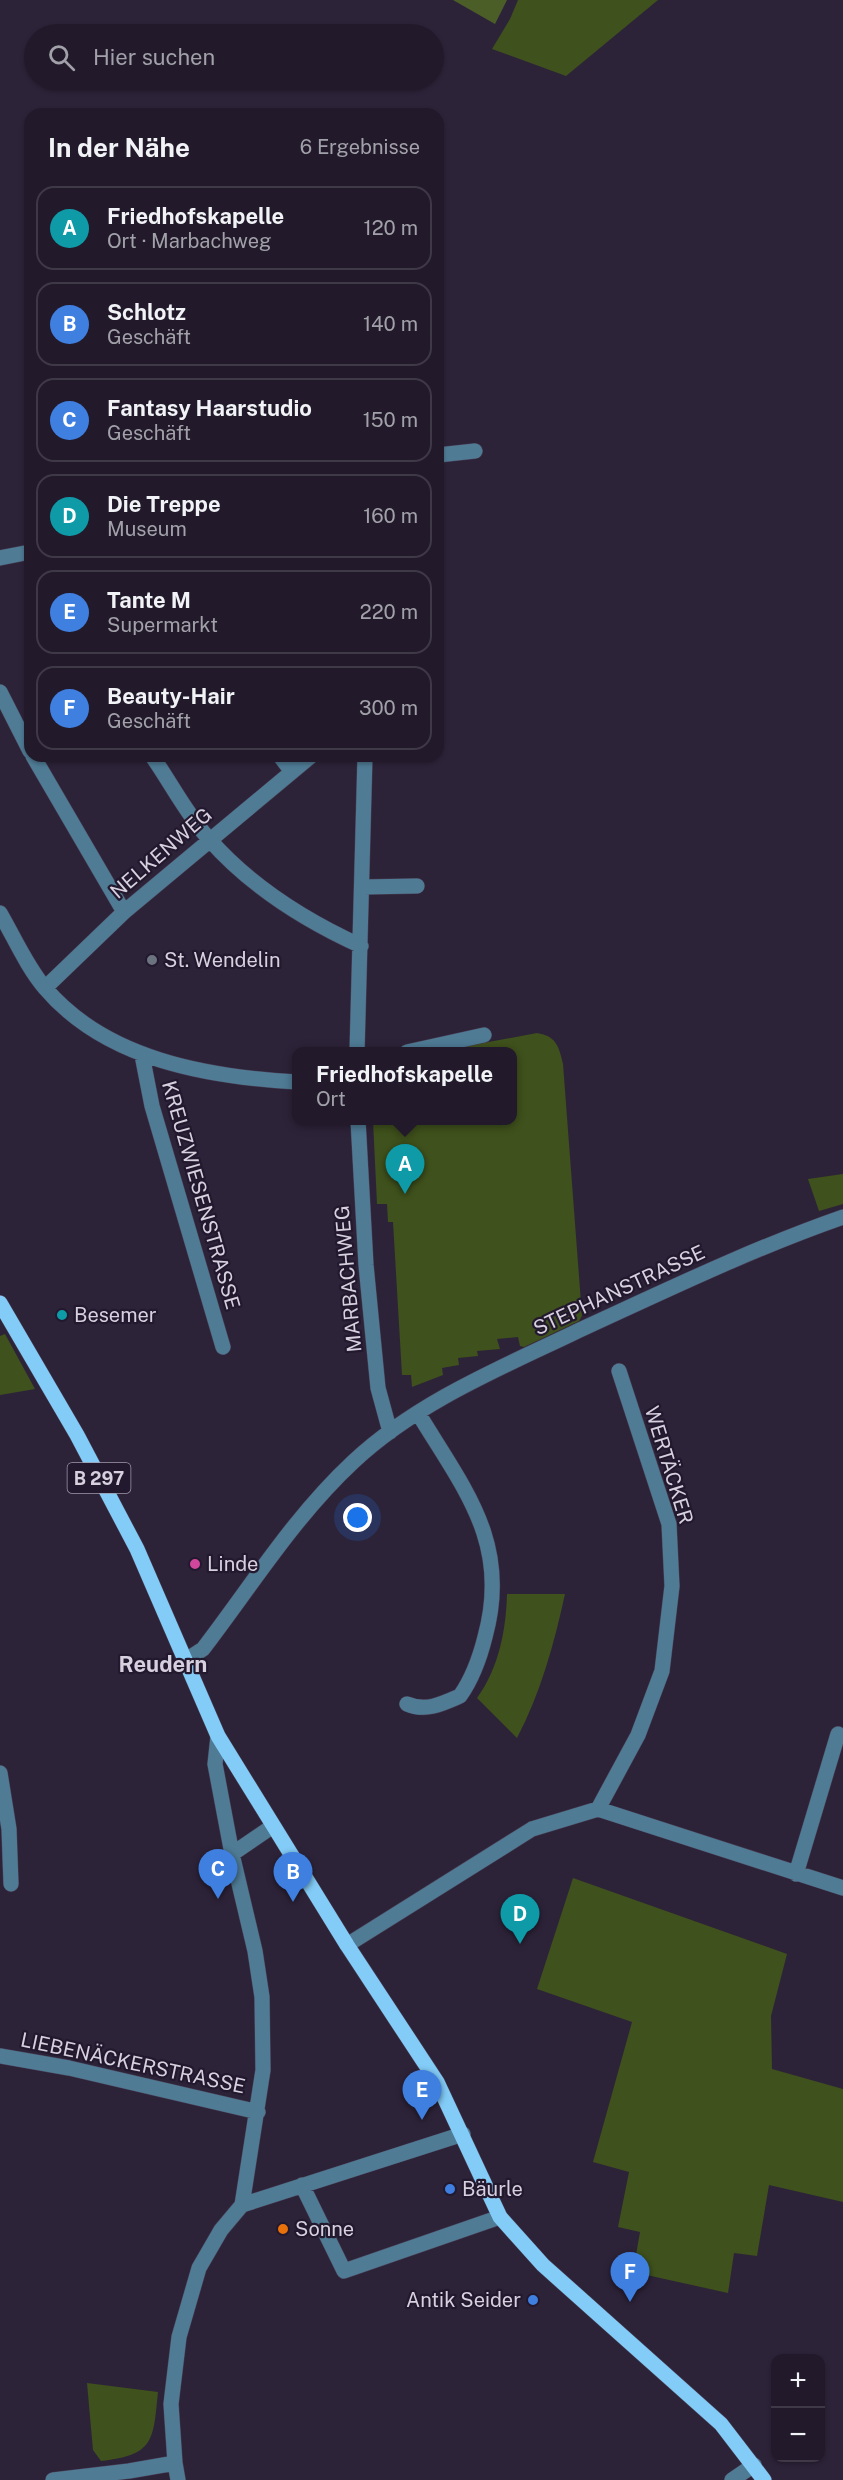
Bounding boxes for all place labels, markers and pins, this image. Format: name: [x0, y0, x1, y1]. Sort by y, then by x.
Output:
place label: St. Wendelin: [164, 948, 280, 972]
marker: St. Wendelin: [145, 953, 159, 967]
pin: A: [386, 1144, 424, 1194]
place label: Besemer: [74, 1303, 157, 1327]
marker: Besemer: [55, 1308, 69, 1322]
place label: Linde: [207, 1552, 258, 1576]
marker: Linde: [188, 1557, 202, 1571]
pin: C: [198, 1850, 238, 1899]
pin: B: [274, 1852, 312, 1902]
pin: D: [500, 1894, 540, 1944]
pin: E: [402, 2070, 442, 2120]
place label: Bäurle: [462, 2177, 523, 2201]
marker: Bäurle: [443, 2182, 457, 2196]
place label: Sonne: [295, 2217, 354, 2241]
marker: Sonne: [276, 2222, 290, 2236]
pin: F: [610, 2252, 650, 2302]
place label: Antik Seider: [406, 2288, 521, 2312]
marker: Antik Seider: [526, 2293, 540, 2307]

